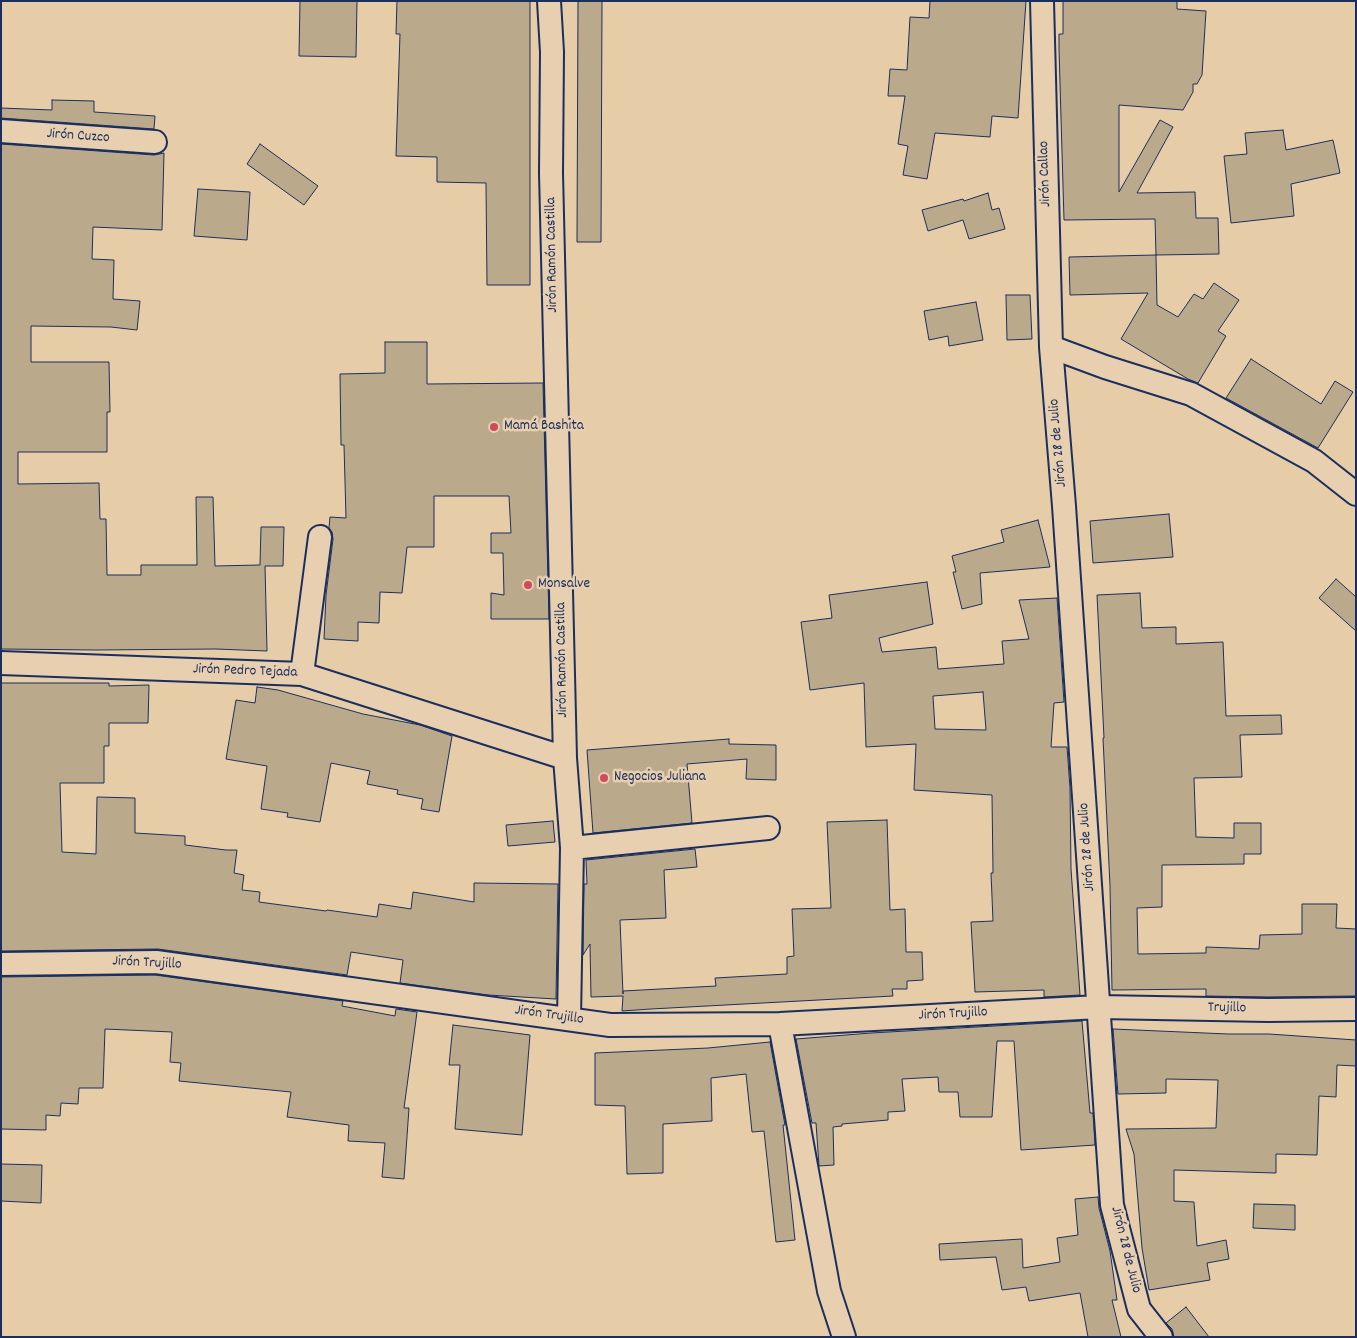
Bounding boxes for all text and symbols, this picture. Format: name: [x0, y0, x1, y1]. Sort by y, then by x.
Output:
street label: Jirón Cuzco: [46, 126, 110, 148]
street label: Jirón Callao: [1036, 141, 1056, 207]
street label: Jirón Ramón Castilla: [543, 197, 563, 313]
street label: Jirón 28 de Julio: [1046, 398, 1072, 488]
place label: Mamá Bashita: [504, 418, 584, 436]
marker: Mamá Bashita: [488, 421, 500, 433]
place label: Monsalve: [538, 576, 590, 594]
marker: Monsalve: [522, 579, 534, 591]
street label: Jirón Ramón Castilla: [553, 602, 573, 718]
street label: Jirón Pedro Tejada: [192, 661, 298, 683]
place label: Negocios Juliana: [614, 769, 706, 787]
marker: Negocios Juliana: [598, 772, 610, 784]
street label: Jirón 28 de Julio: [1076, 802, 1100, 892]
street label: Jirón Trujillo: [112, 953, 182, 975]
street label: Trujillo: [1208, 1000, 1246, 1018]
street label: Jirón Trujillo: [513, 1002, 585, 1030]
street label: Jirón Trujillo: [918, 1004, 988, 1026]
street label: Jirón 28 de Julio: [1106, 1205, 1144, 1295]

